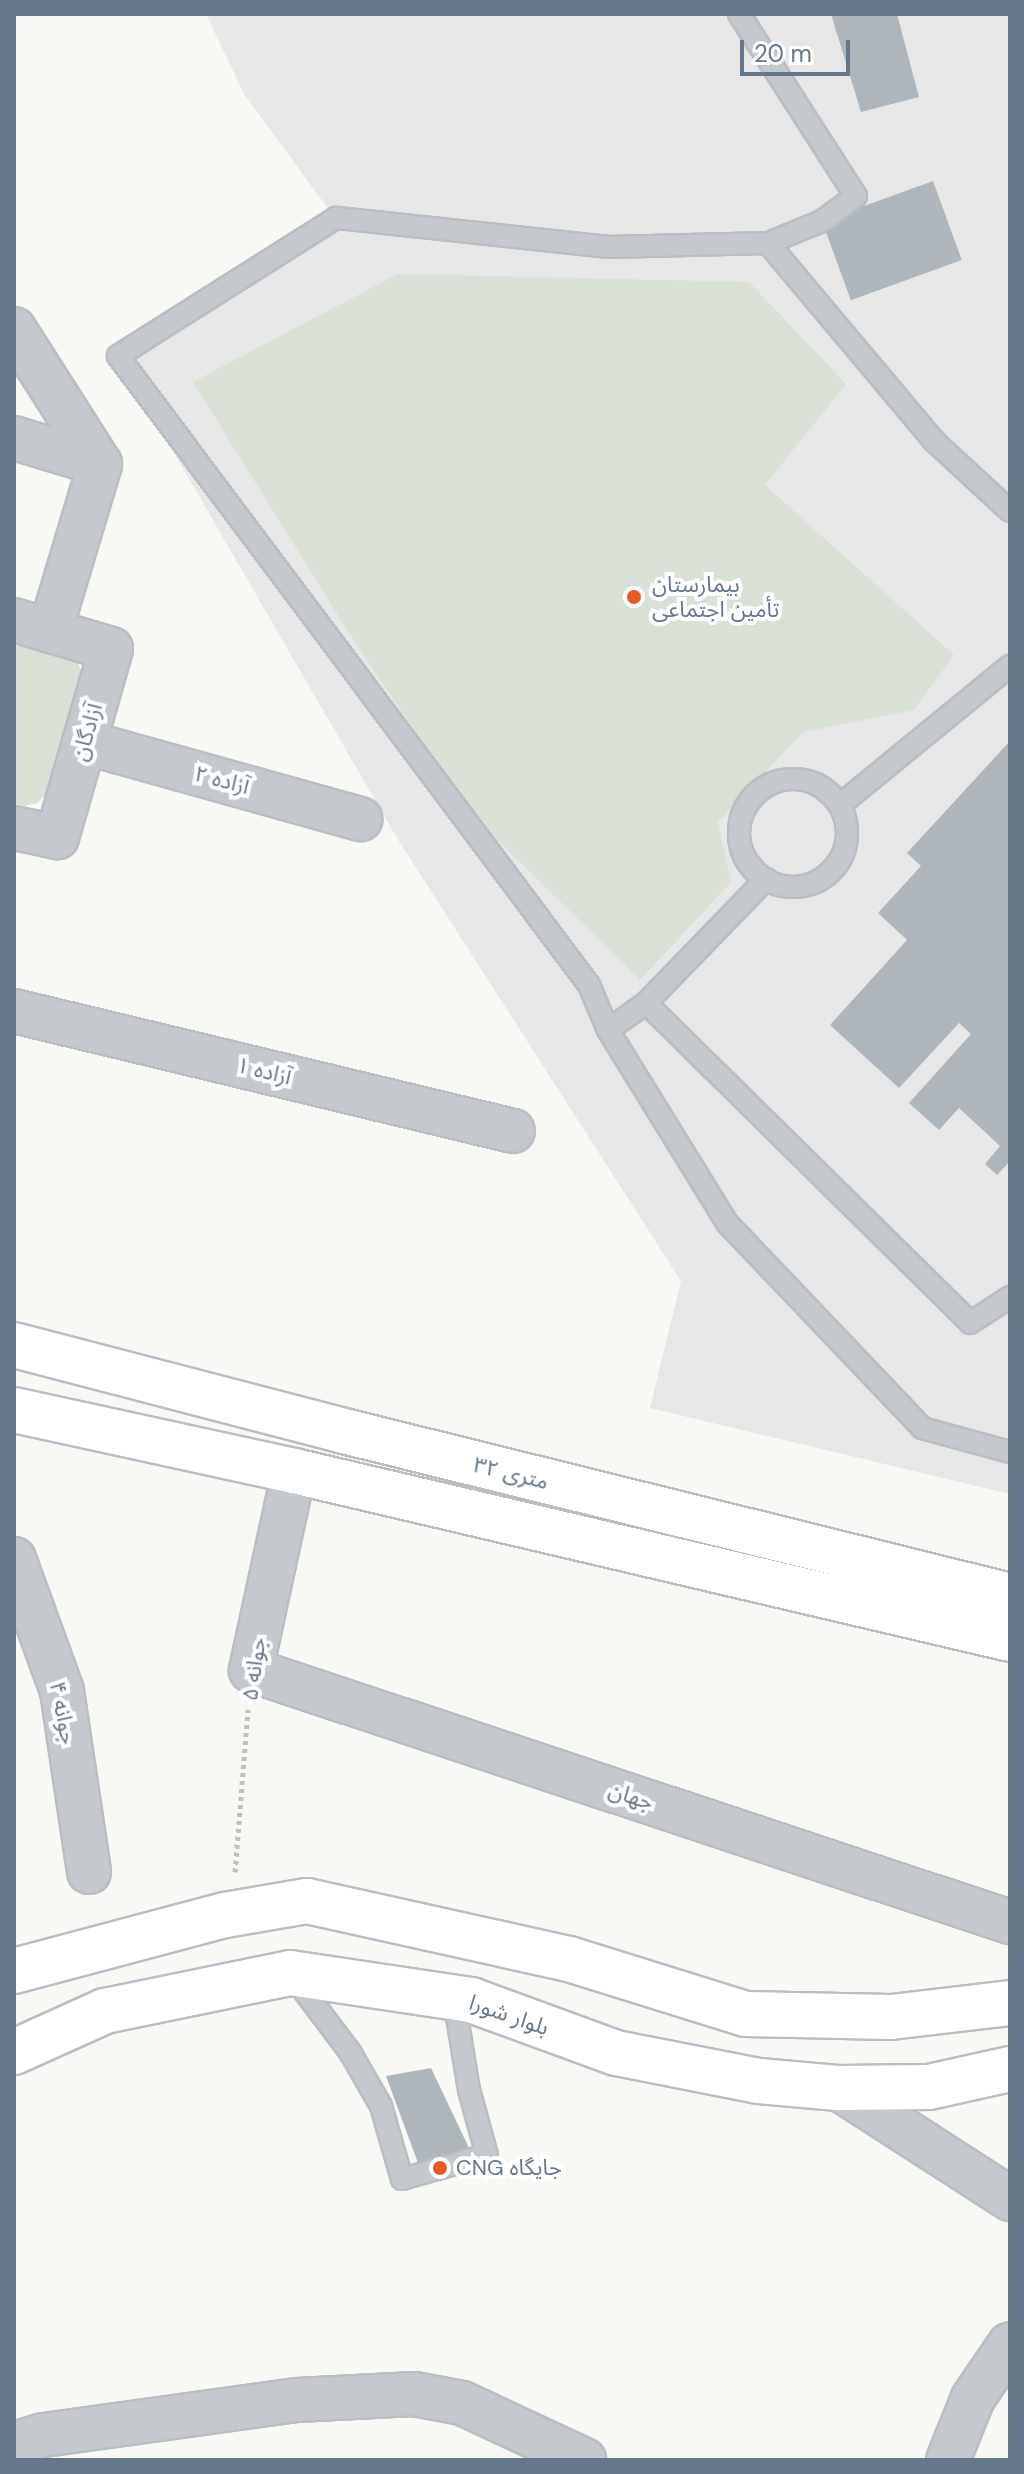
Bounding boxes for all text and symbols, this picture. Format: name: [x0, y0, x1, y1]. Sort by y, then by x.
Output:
scale bar: [744, 24, 854, 74]
text: 20 m: [754, 38, 812, 69]
place label: بیمارستان تأمین اجتماعی: [652, 571, 779, 622]
marker: بیمارستان تأمین اجتماعی: [623, 586, 645, 608]
street label: آزادگان: [66, 700, 108, 764]
street label: آزاده ۲: [192, 760, 252, 800]
street label: آزاده ۱: [234, 1051, 294, 1091]
street label: ۳۲ متری: [471, 1451, 551, 1495]
street label: جوانه ۵: [237, 1636, 271, 1702]
street label: جوانه ۴: [44, 1679, 82, 1747]
street label: جهان: [605, 1776, 657, 1816]
street label: بلوار شورا: [466, 1989, 552, 2041]
place label: CNG جایگاه: [456, 2155, 562, 2181]
marker: CNG جایگاه: [431, 2159, 449, 2177]

